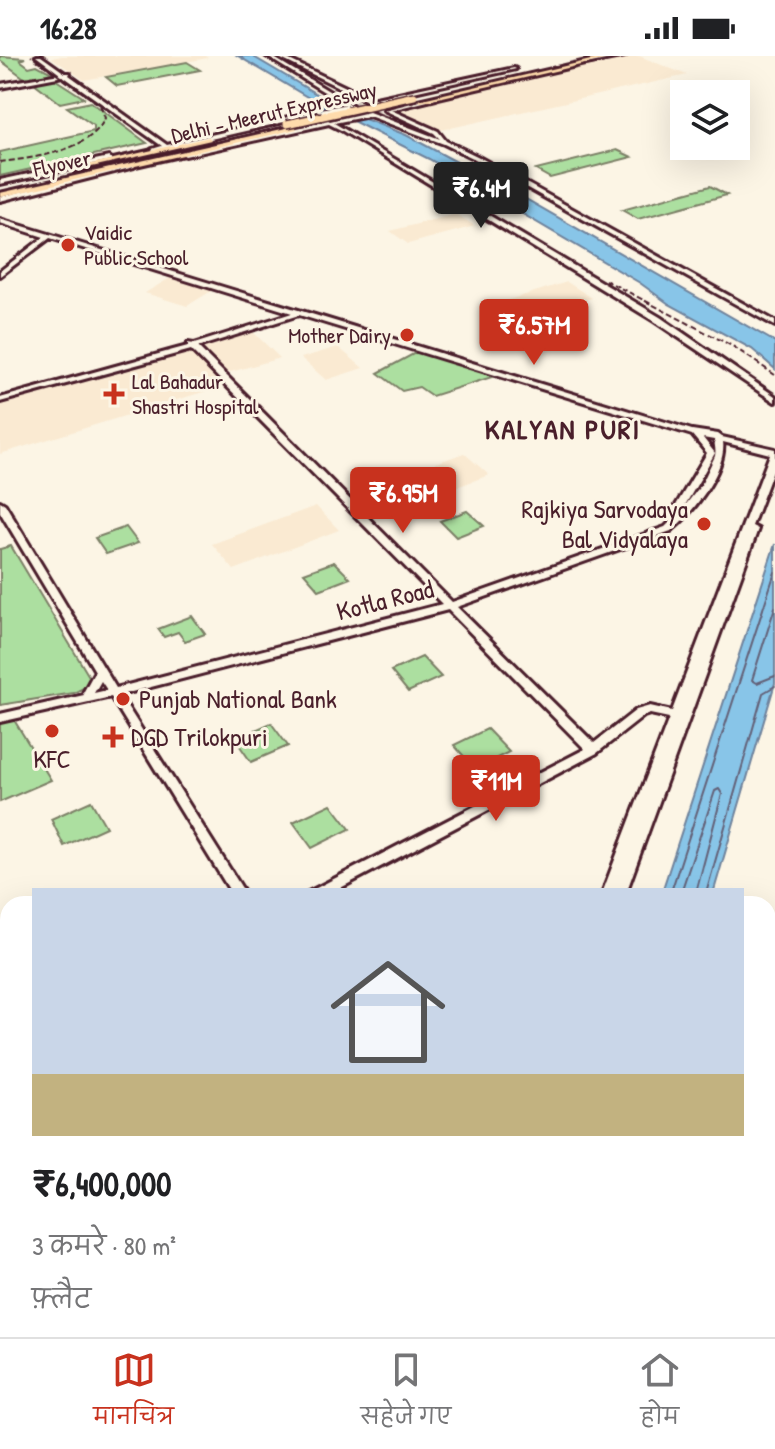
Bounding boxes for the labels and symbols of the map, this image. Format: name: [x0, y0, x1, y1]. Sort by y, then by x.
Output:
street label: Delhi - Meerut Expressway: [168, 74, 380, 150]
street label: Flyover: [29, 142, 94, 184]
pin: ₹6.4M: [425, 162, 537, 230]
place label: Vaidic Public School: [84, 217, 188, 272]
marker: Vaidic Public School: [59, 236, 77, 254]
pin: ₹6.57M: [469, 299, 599, 367]
place label: Mother Dairy: [288, 320, 391, 350]
marker: Mother Dairy: [398, 326, 416, 344]
place label: Lal Bahadur Shastri Hospital: [132, 366, 259, 421]
marker: Lal Bahadur Shastri Hospital: [103, 383, 125, 405]
district label: KALYAN PURI: [485, 410, 641, 448]
pin: ₹6.95M: [338, 467, 468, 535]
place label: Rajkiya Sarvodaya Bal Vidyalaya: [522, 491, 688, 556]
marker: Rajkiya Sarvodaya Bal Vidyalaya: [695, 515, 713, 533]
street label: Kotla Road: [333, 571, 437, 628]
place label: Punjab National Bank: [139, 681, 337, 716]
marker: Punjab National Bank: [114, 690, 132, 708]
place label: DGD Trilokpuri: [131, 719, 268, 754]
marker: KFC: [43, 722, 61, 740]
marker: DGD Trilokpuri: [102, 726, 124, 748]
place label: KFC: [33, 741, 71, 776]
pin: ₹11M: [449, 755, 543, 823]

